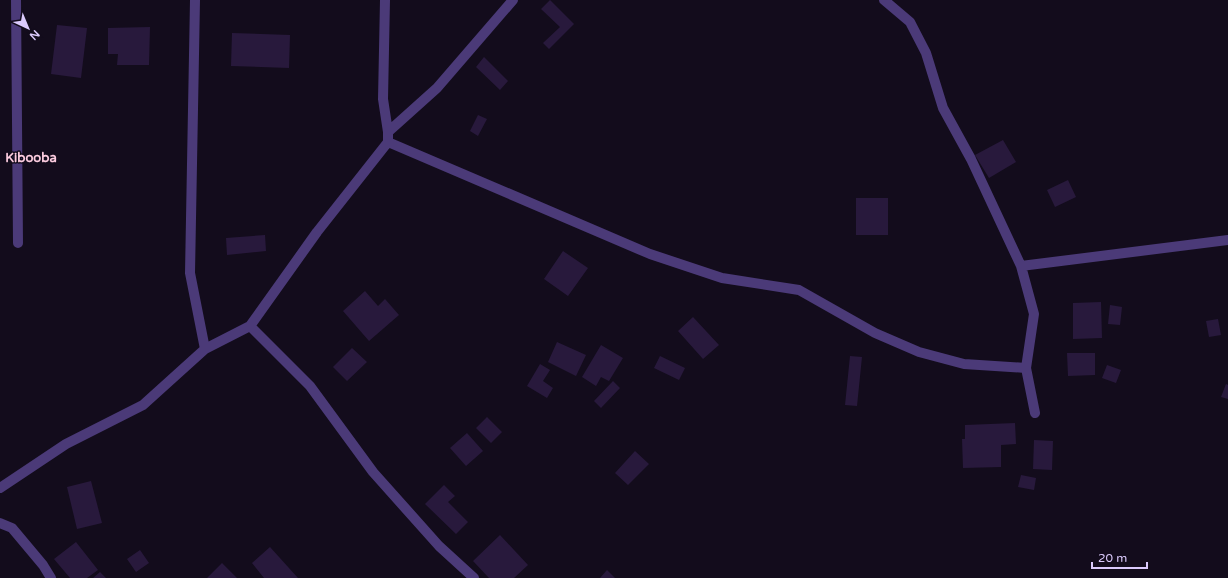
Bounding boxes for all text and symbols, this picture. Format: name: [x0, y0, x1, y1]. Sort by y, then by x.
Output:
north arrow: [8, 8, 48, 48]
text: N: [27, 27, 42, 43]
district label: Kibooba: [5, 150, 57, 166]
scale bar: [1092, 544, 1147, 570]
text: 20 m: [1098, 551, 1127, 565]

